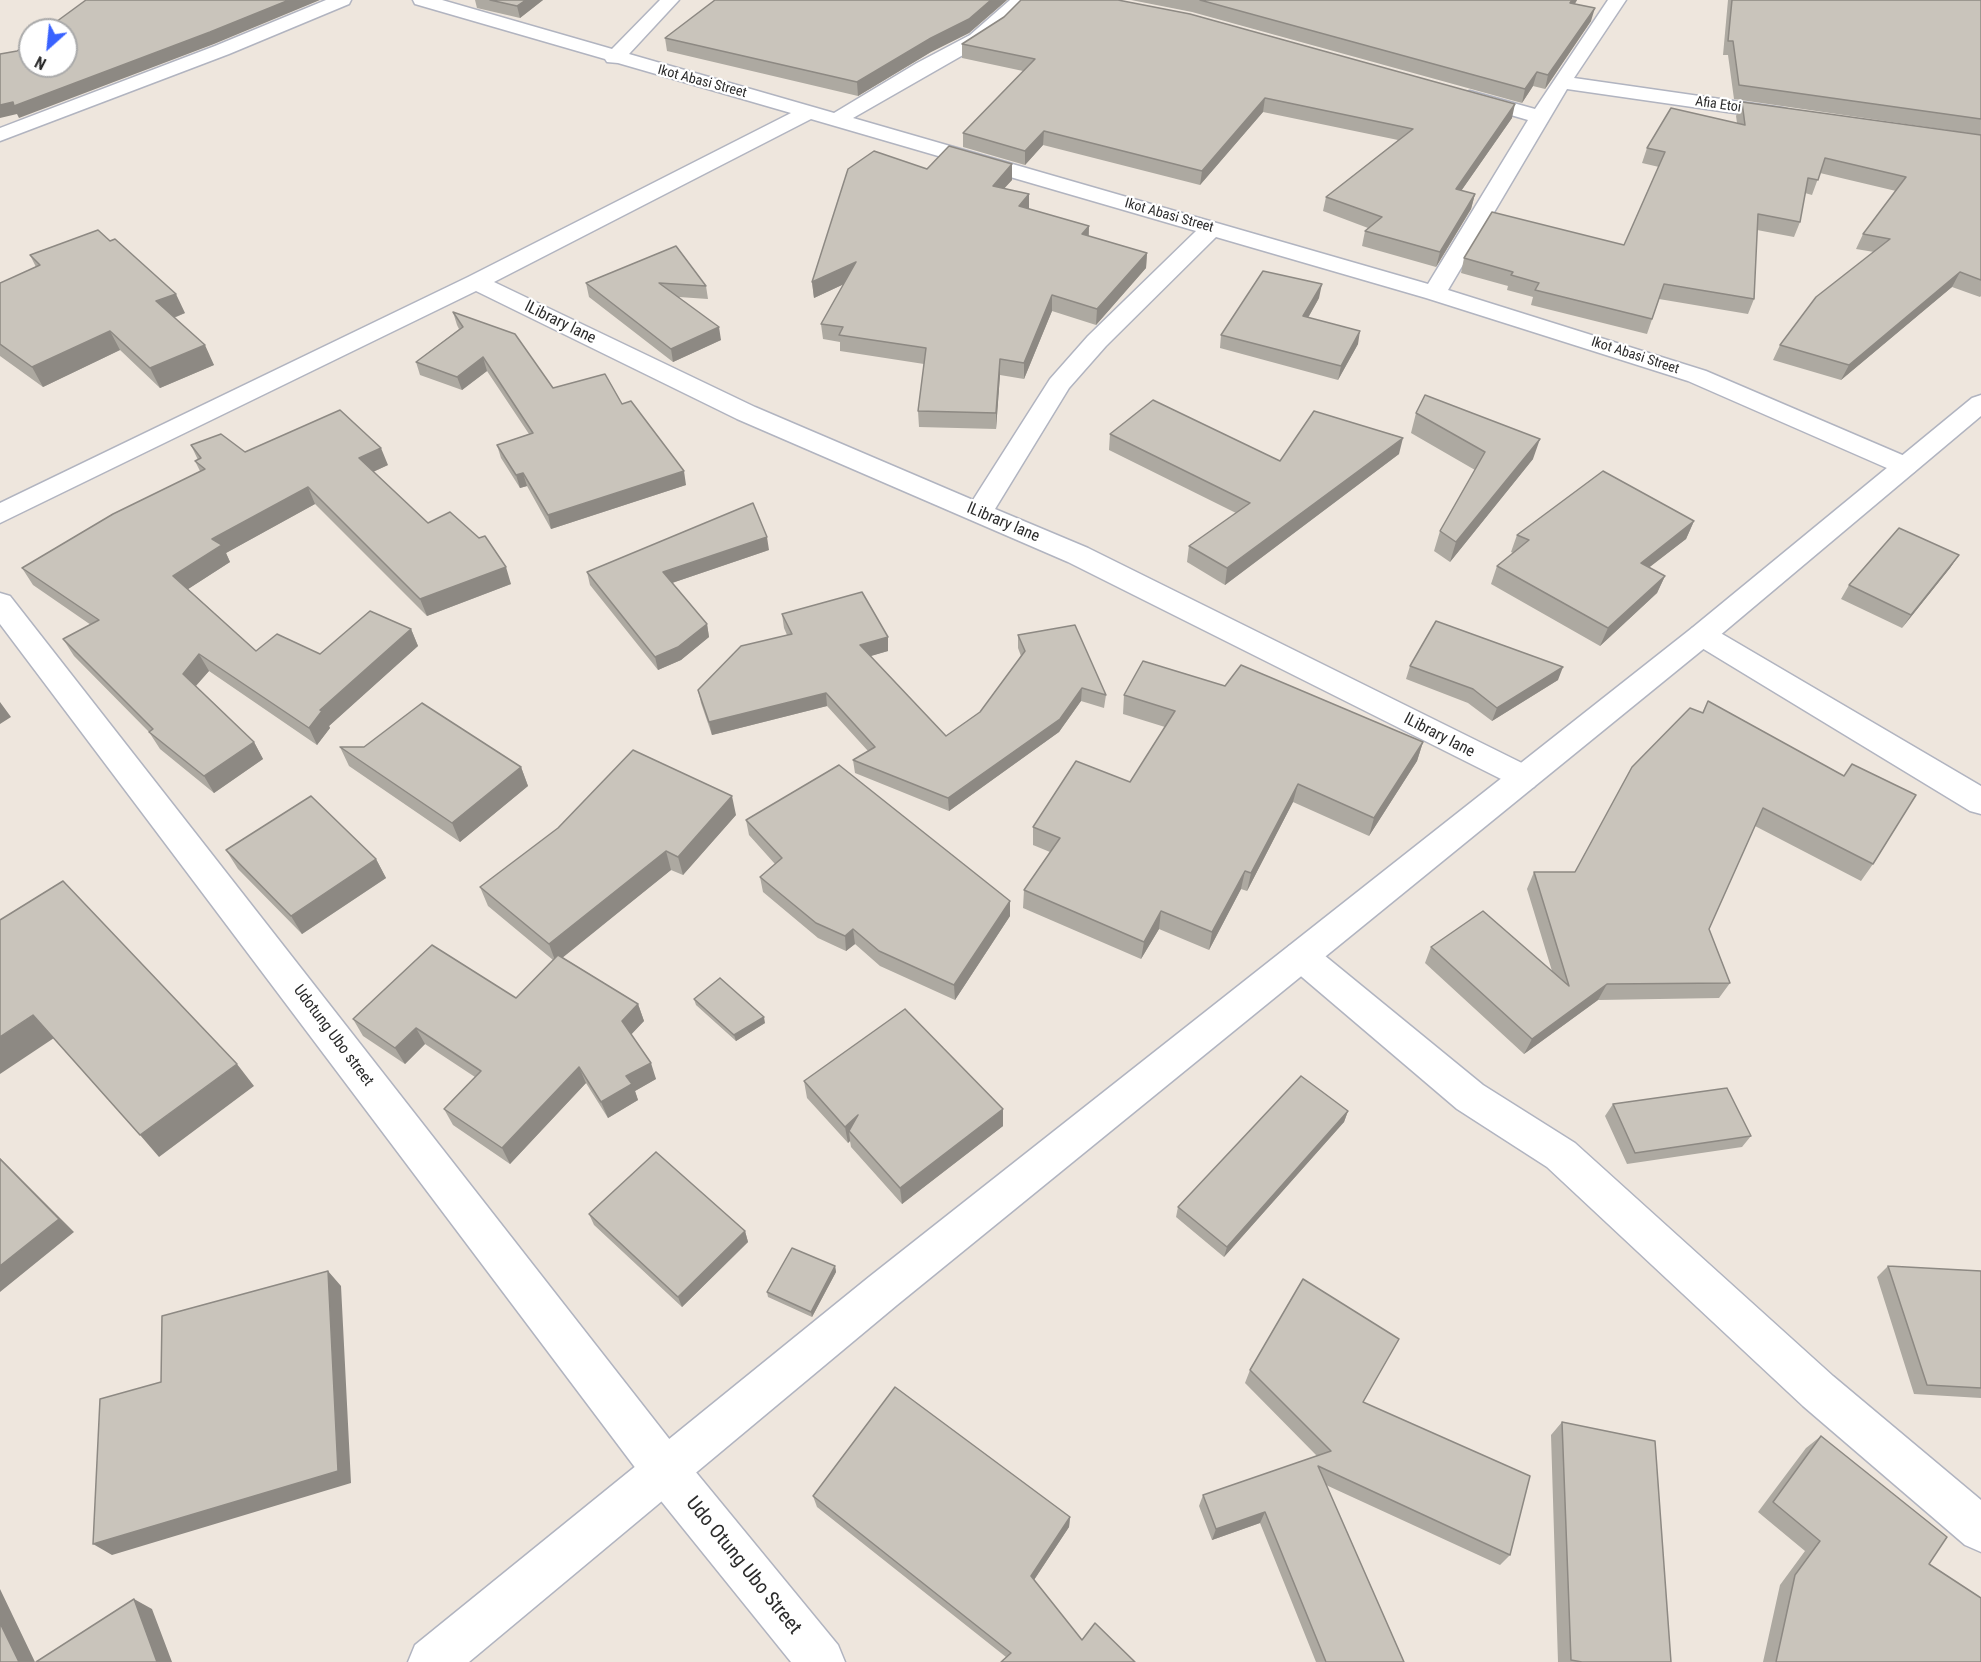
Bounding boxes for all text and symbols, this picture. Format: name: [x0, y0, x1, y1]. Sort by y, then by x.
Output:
north arrow: [18, 18, 78, 78]
text: N: [32, 52, 49, 73]
street label: Ikot Abasi Street: [656, 62, 748, 102]
street label: Afia Etoi: [1694, 93, 1742, 117]
street label: Ikot Abasi Street: [1123, 195, 1215, 237]
street label: lLibrary lane: [521, 297, 599, 349]
street label: Ikot Abasi Street: [1589, 334, 1681, 378]
street label: lLibrary lane: [964, 499, 1042, 547]
street label: lLibrary lane: [1400, 710, 1478, 762]
street label: Udotung Ubo street: [289, 982, 377, 1090]
street label: Udo Otung Ubo Street: [680, 1492, 806, 1640]

